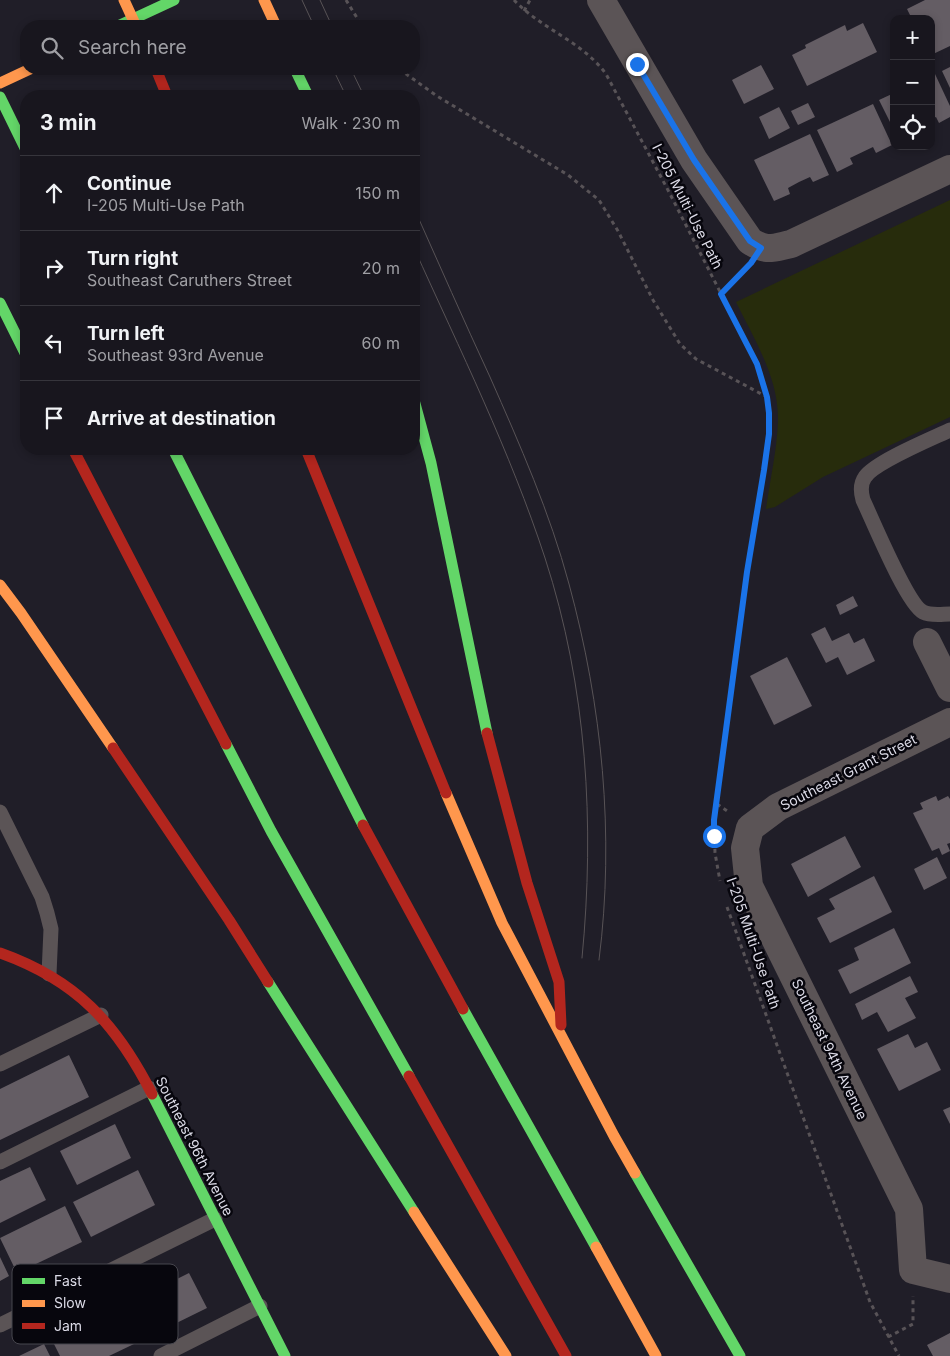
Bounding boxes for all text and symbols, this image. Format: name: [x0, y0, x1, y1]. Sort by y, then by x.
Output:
map controls: [890, 15, 935, 150]
button: +: [890, 15, 935, 60]
search box: [20, 20, 420, 75]
icon: search: [38, 34, 66, 62]
text: Search here: [78, 36, 187, 59]
route end: [626, 53, 649, 76]
button: −: [890, 60, 935, 105]
button: locate: [890, 105, 935, 150]
text: 3 min: [40, 110, 96, 135]
text: Walk · 230 m: [302, 113, 400, 133]
street label: I-205 Multi-Use Path: [649, 141, 727, 271]
text: Continue: [87, 172, 172, 195]
icon: ahead: [40, 179, 68, 207]
text: 150 m: [355, 183, 400, 203]
text: I-205 Multi-Use Path: [87, 195, 245, 215]
text: Turn right: [87, 247, 178, 270]
icon: right: [40, 254, 68, 282]
text: 20 m: [362, 258, 400, 278]
text: Southeast Caruthers Street: [87, 270, 292, 290]
text: Turn left: [87, 322, 165, 345]
icon: left: [40, 329, 68, 357]
text: 60 m: [361, 333, 400, 353]
text: Southeast 93rd Avenue: [87, 345, 264, 365]
icon: arrive: [40, 404, 68, 432]
text: Arrive at destination: [87, 407, 276, 430]
street label: Southeast Grant Street: [777, 730, 919, 814]
route start: [703, 825, 726, 848]
street label: I-205 Multi-Use Path: [723, 875, 785, 1011]
street label: Southeast 94th Avenue: [789, 976, 871, 1122]
street label: Southeast 96th Avenue: [152, 1074, 238, 1218]
legend: [12, 1264, 178, 1344]
text: Fast: [54, 1272, 82, 1289]
text: Slow: [54, 1294, 86, 1311]
text: Jam: [54, 1317, 82, 1334]

